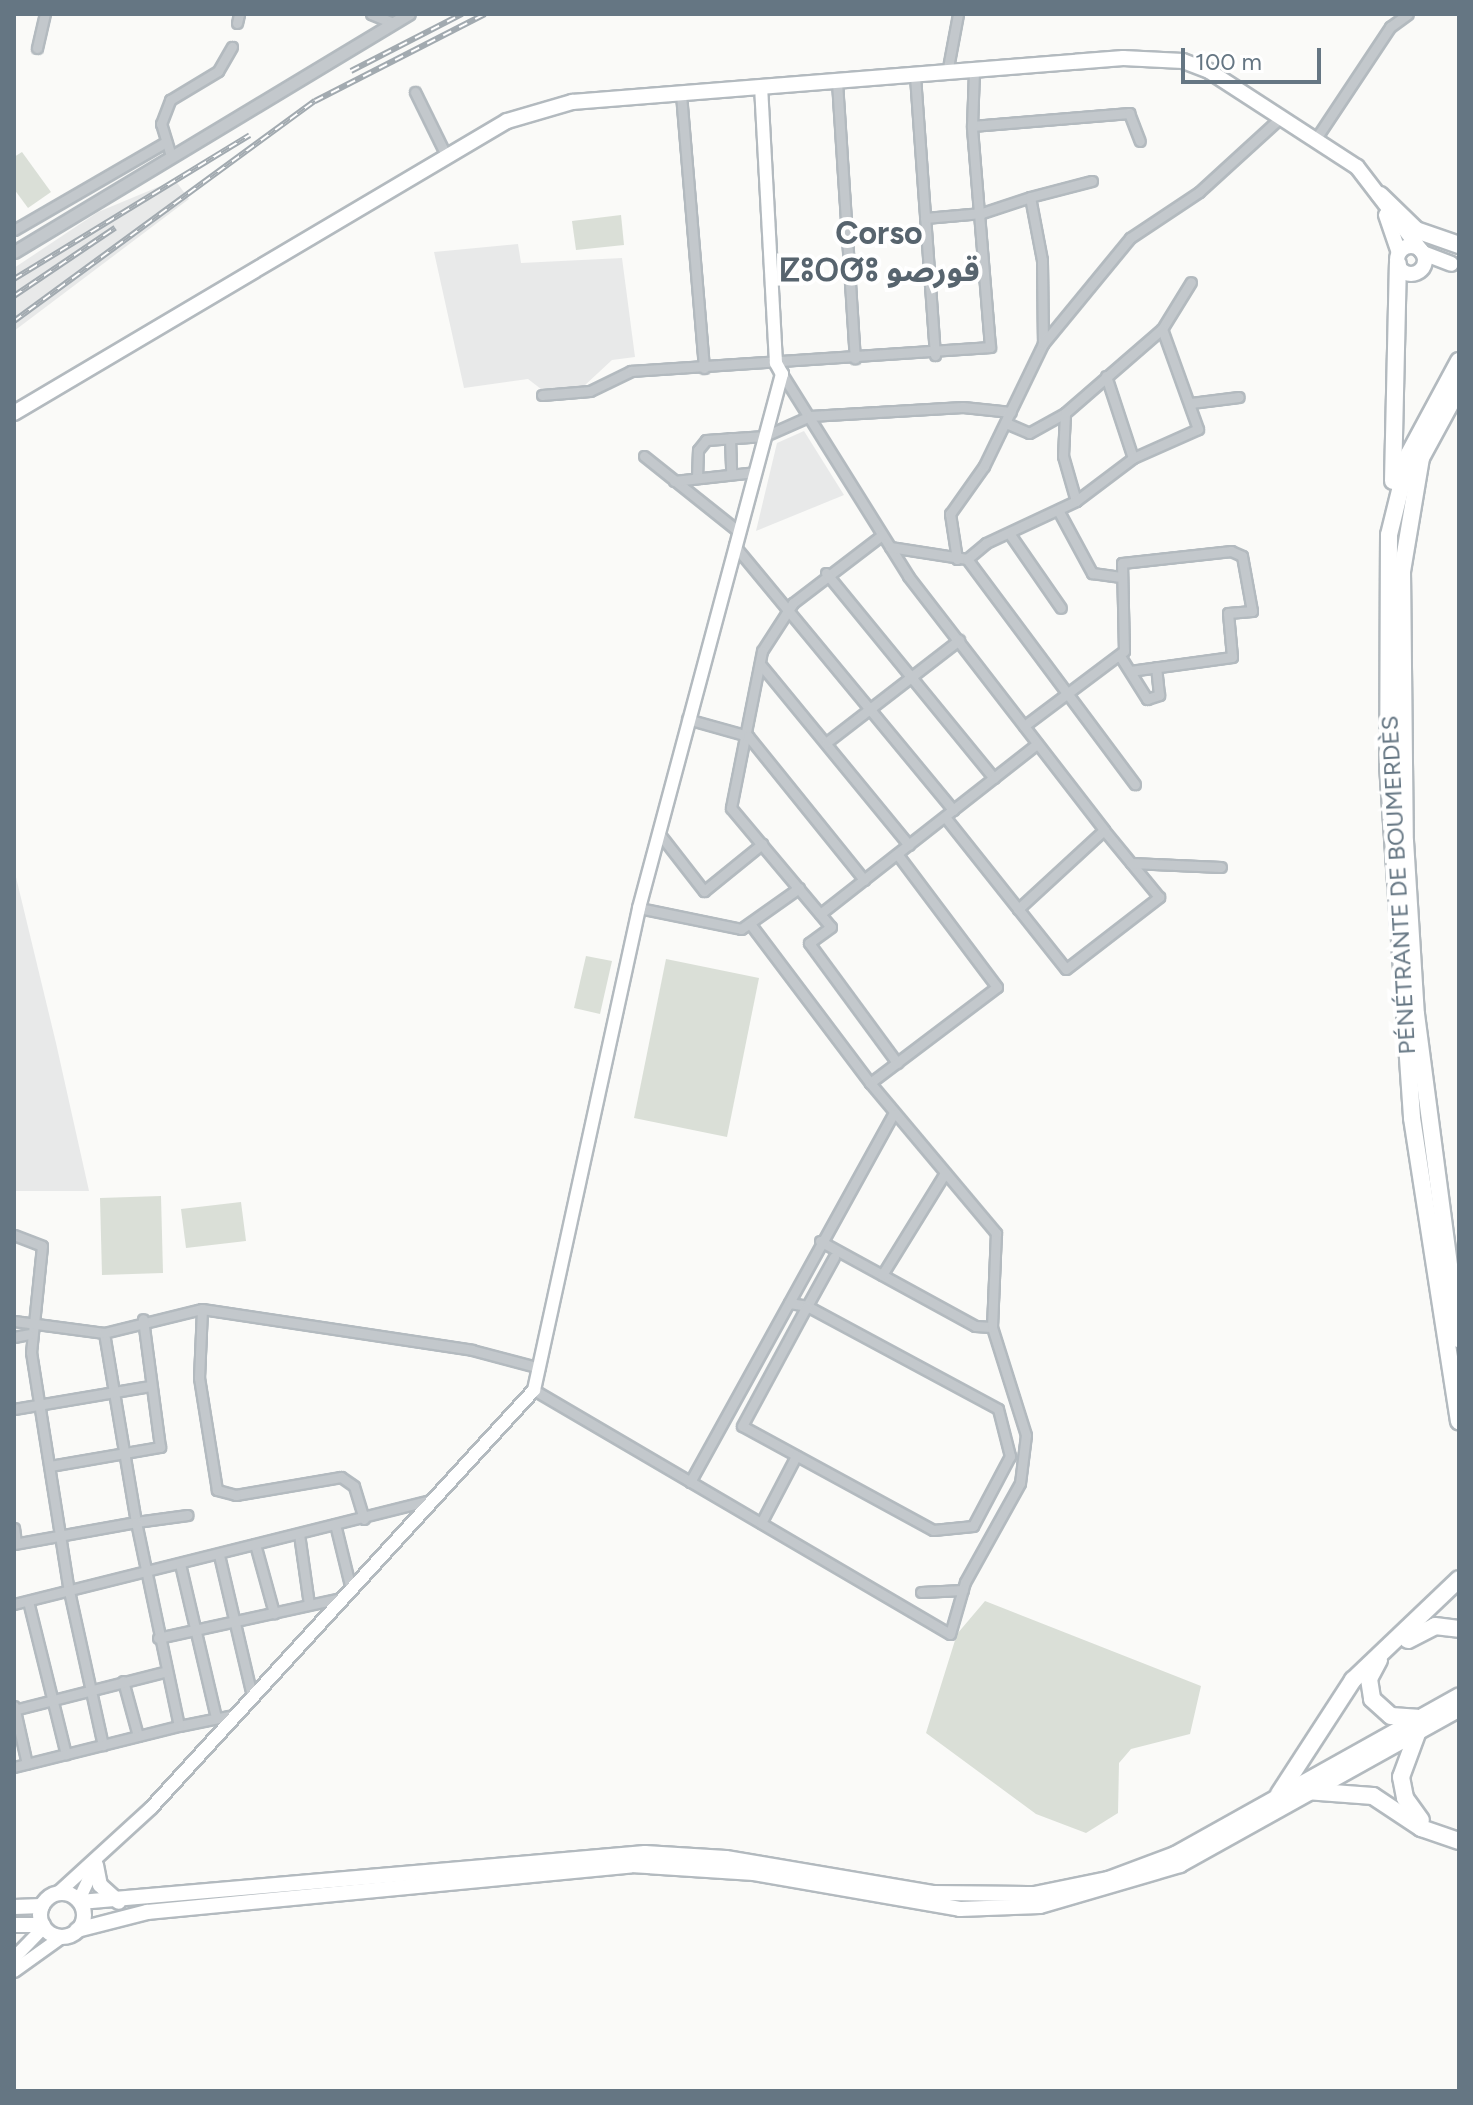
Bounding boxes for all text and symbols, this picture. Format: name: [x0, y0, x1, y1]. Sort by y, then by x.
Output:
scale bar: [1185, 32, 1325, 82]
text: 100 m: [1195, 47, 1262, 76]
district label: Corso ⵇⵓⵔⵚⵓ قورصو: [778, 215, 980, 290]
street label: PÉNÉTRANTE DE BOUMERDÈS: [1375, 715, 1421, 1055]

